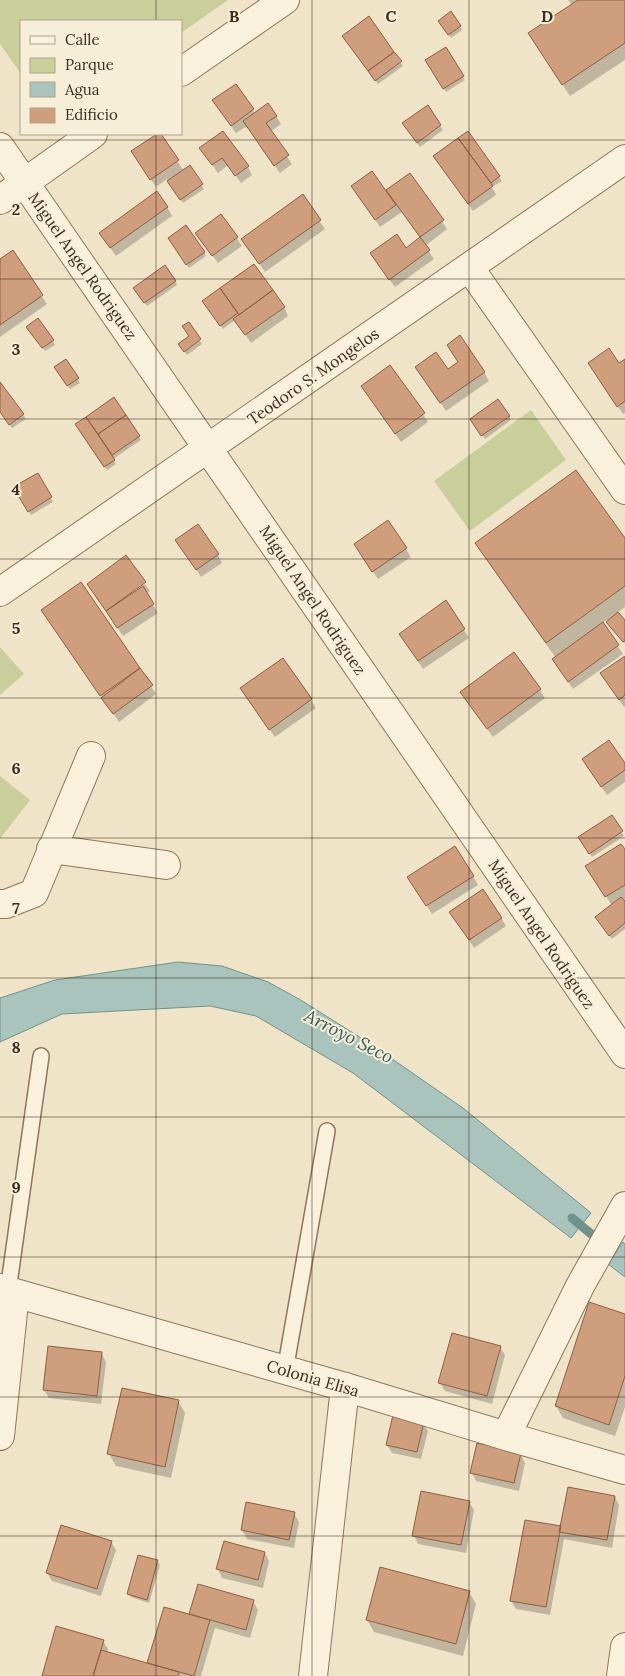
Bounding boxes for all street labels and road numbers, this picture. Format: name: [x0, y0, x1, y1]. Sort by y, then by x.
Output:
street label: Miguel Angel Rodriguez: [24, 188, 142, 344]
street label: Teodoro S. Mongelos: [243, 323, 383, 429]
street label: Miguel Angel Rodriguez: [255, 521, 371, 679]
street label: Miguel Angel Rodriguez: [484, 855, 600, 1013]
street label: Colonia Elisa: [264, 1355, 362, 1401]

